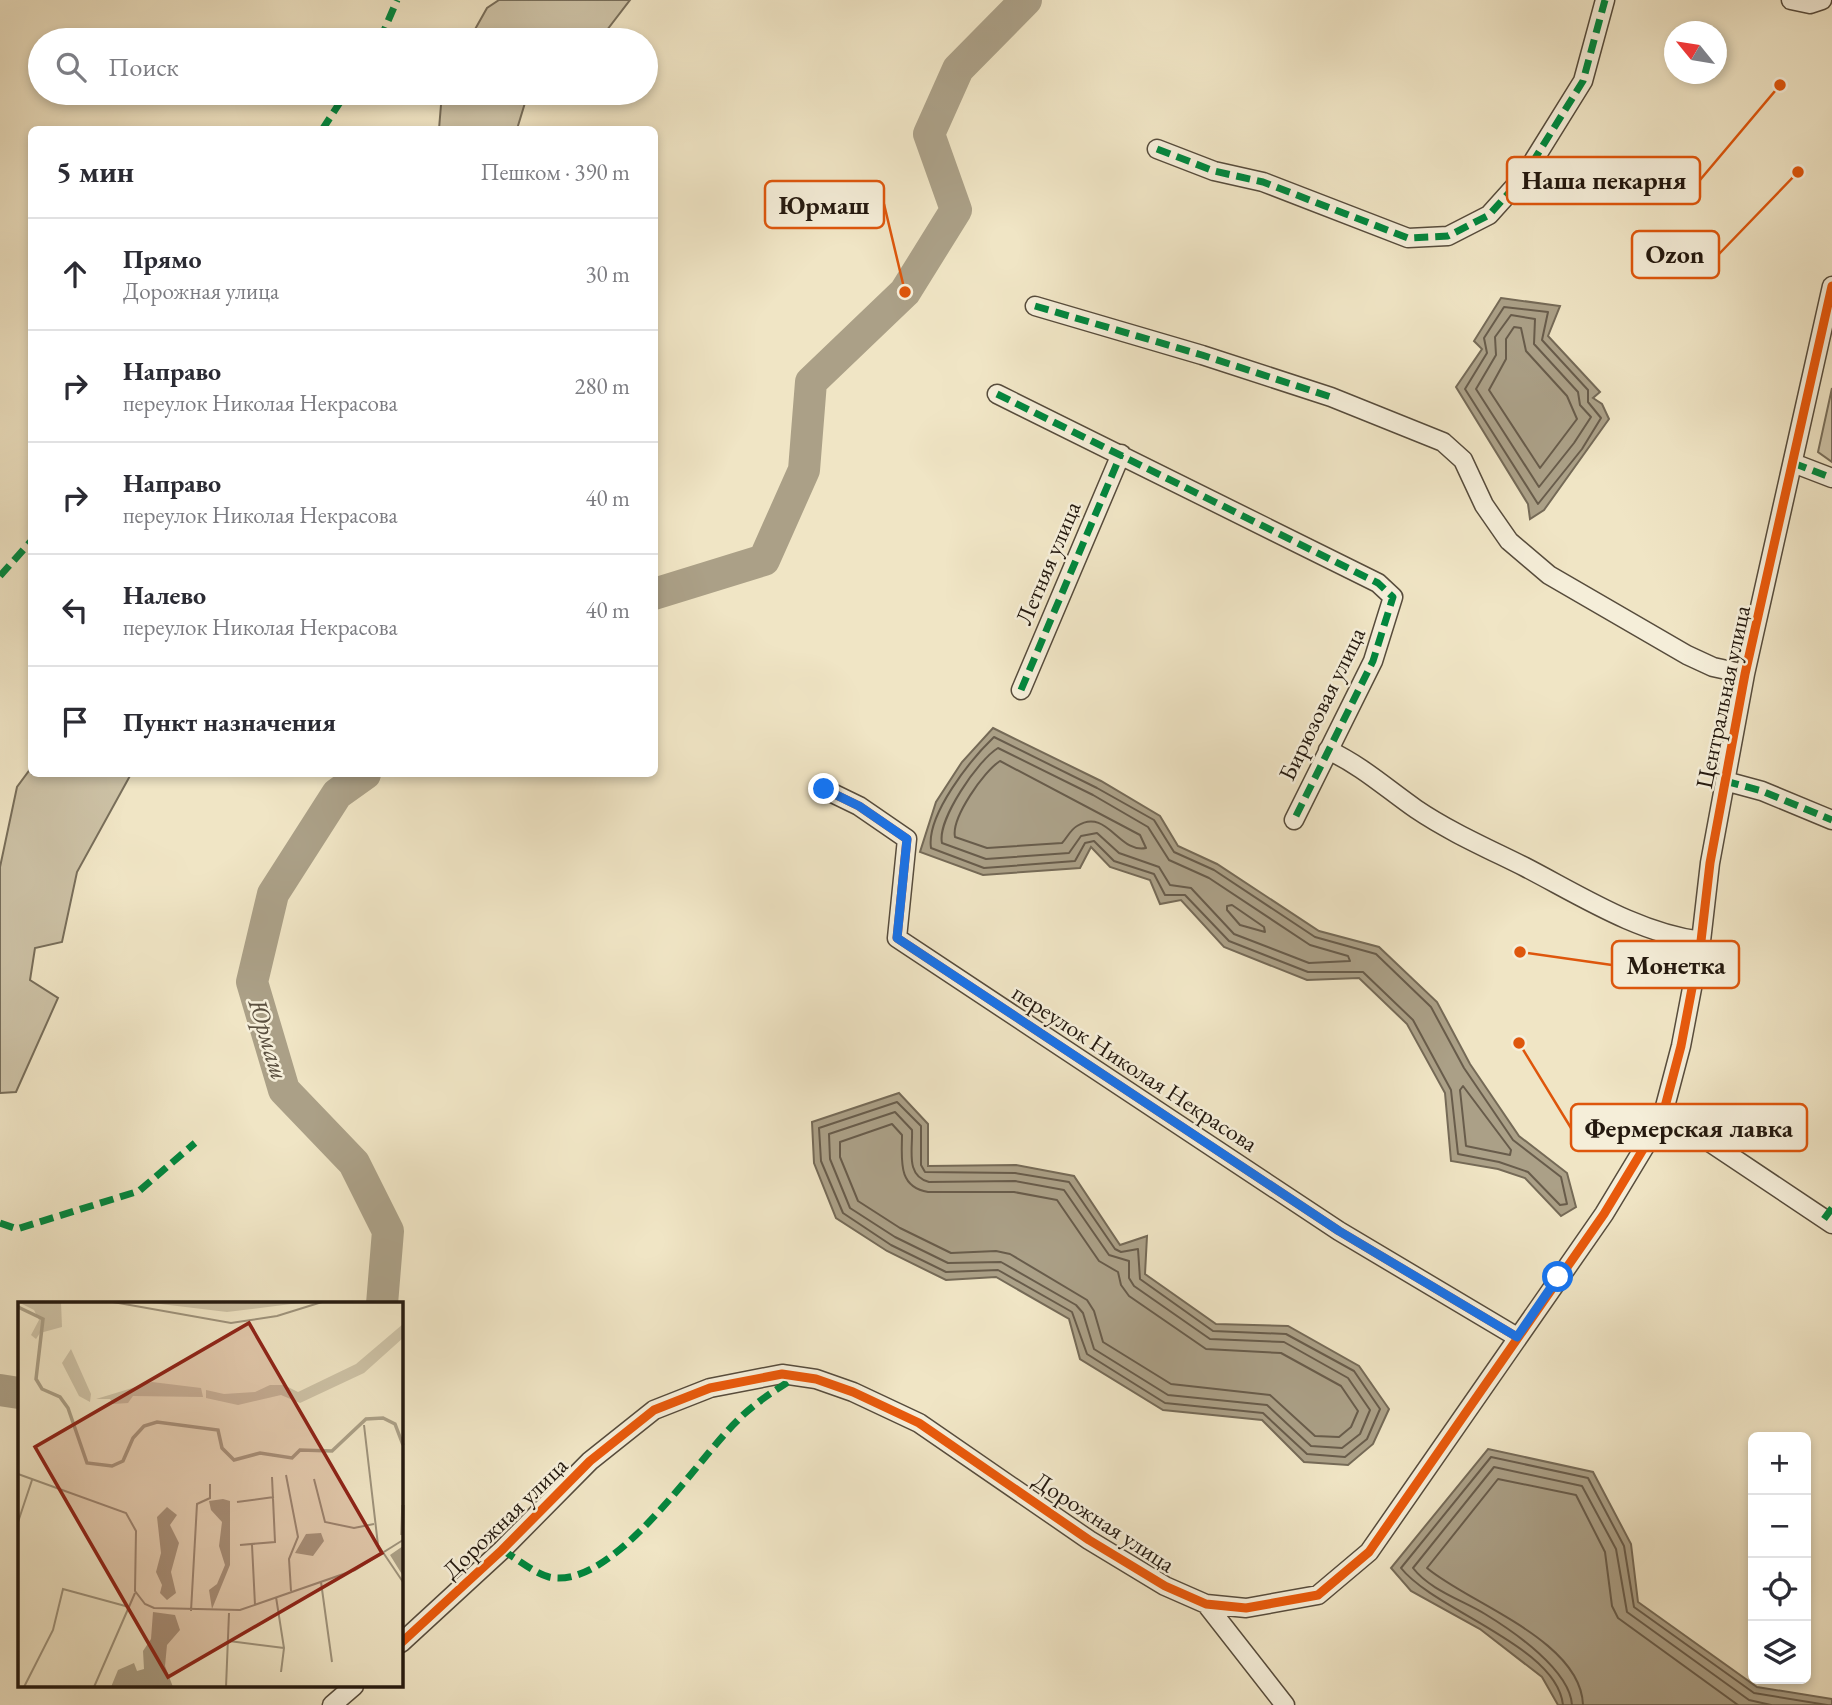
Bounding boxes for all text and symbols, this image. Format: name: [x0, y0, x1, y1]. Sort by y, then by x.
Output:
north arrow: [1664, 21, 1727, 84]
search box: [28, 28, 658, 105]
icon: search: [52, 48, 90, 86]
text: Поиск: [108, 50, 179, 84]
text: 5 мин: [56, 152, 134, 191]
text: Пешком · 390 m: [481, 157, 630, 187]
callout: Наша пекарня: [1507, 157, 1700, 204]
text: Наша пекарня: [1522, 163, 1687, 197]
callout: Юрмаш: [765, 181, 884, 228]
text: Юрмаш: [778, 188, 870, 222]
callout: Ozon: [1632, 231, 1719, 278]
text: Ozon: [1646, 237, 1705, 271]
text: Прямо: [123, 242, 202, 276]
icon: ahead: [56, 255, 94, 293]
text: 30 m: [585, 259, 630, 289]
text: Дорожная улица: [123, 276, 279, 306]
text: Направо: [123, 354, 221, 388]
icon: right: [56, 367, 94, 405]
text: 280 m: [574, 371, 630, 401]
text: переулок Николая Некрасова: [123, 388, 398, 418]
text: Направо: [123, 466, 221, 500]
icon: right: [56, 479, 94, 517]
text: 40 m: [585, 483, 630, 513]
street label: Летняя улица: [1008, 496, 1088, 629]
text: переулок Николая Некрасова: [123, 500, 398, 530]
text: Налево: [123, 578, 206, 612]
icon: left: [56, 591, 94, 629]
text: 40 m: [585, 595, 630, 625]
street label: Центральная улица: [1688, 602, 1757, 791]
text: переулок Николая Некрасова: [123, 612, 398, 642]
street label: Бирюзовая улица: [1271, 622, 1372, 786]
icon: arrive: [56, 703, 94, 741]
text: Пункт назначения: [123, 705, 336, 739]
route end: [808, 773, 839, 804]
callout: Монетка: [1612, 941, 1739, 988]
text: Монетка: [1626, 948, 1726, 982]
street label: переулок Николая Некрасова: [1007, 977, 1264, 1159]
water label: Юрмаш: [240, 993, 297, 1084]
callout: Фермерская лавка: [1571, 1104, 1807, 1151]
text: Фермерская лавка: [1585, 1111, 1794, 1145]
route start: [1542, 1261, 1573, 1292]
inset map: [18, 1302, 402, 1688]
map controls: [1748, 1432, 1811, 1684]
button: +: [1748, 1432, 1811, 1495]
street label: Дорожная улица: [435, 1450, 574, 1585]
street label: Дорожная улица: [1027, 1464, 1181, 1579]
button: −: [1748, 1495, 1811, 1558]
button: locate: [1748, 1558, 1811, 1621]
button: layers: [1748, 1621, 1811, 1684]

